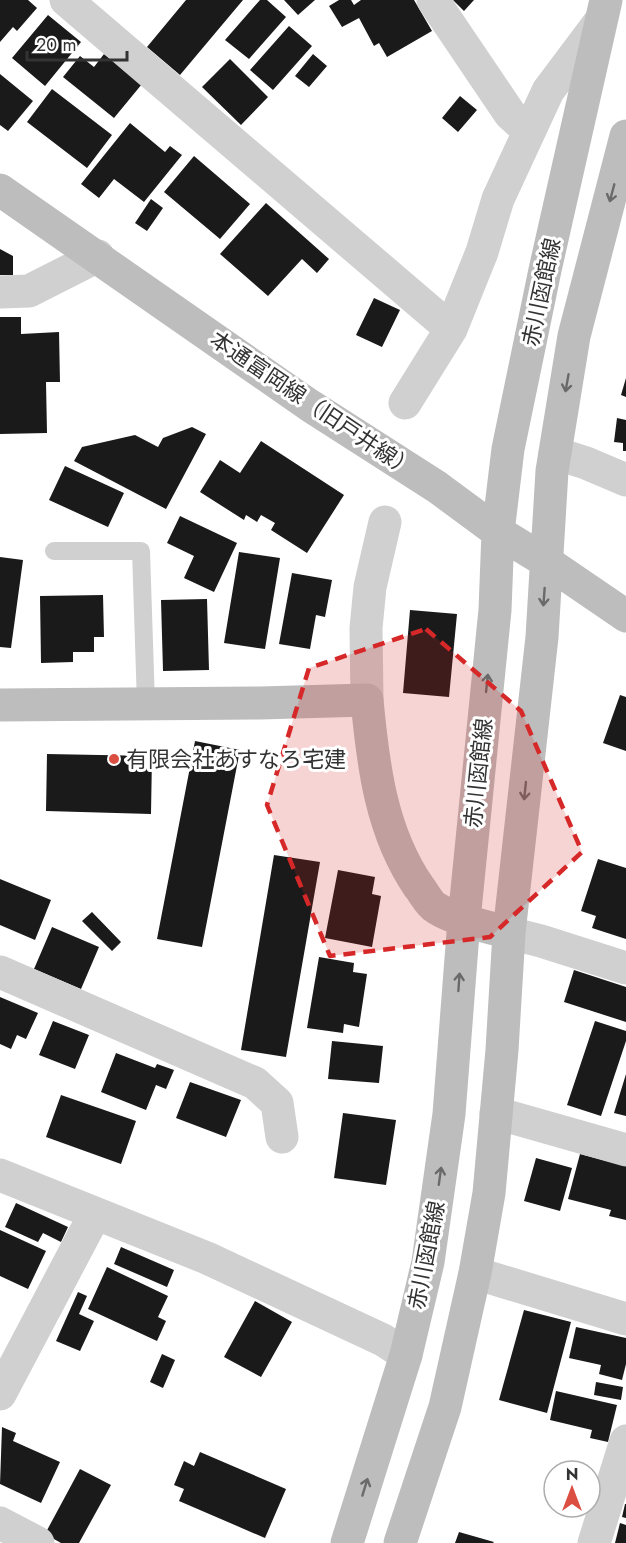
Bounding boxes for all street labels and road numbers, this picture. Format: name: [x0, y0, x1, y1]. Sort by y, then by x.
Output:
street label: 赤川函館線: [514, 235, 568, 349]
street label: 本通富岡線（旧戸井線）: [204, 323, 422, 485]
street label: 赤川函館線: [456, 717, 500, 829]
street label: 赤川函館線: [400, 1198, 452, 1312]

